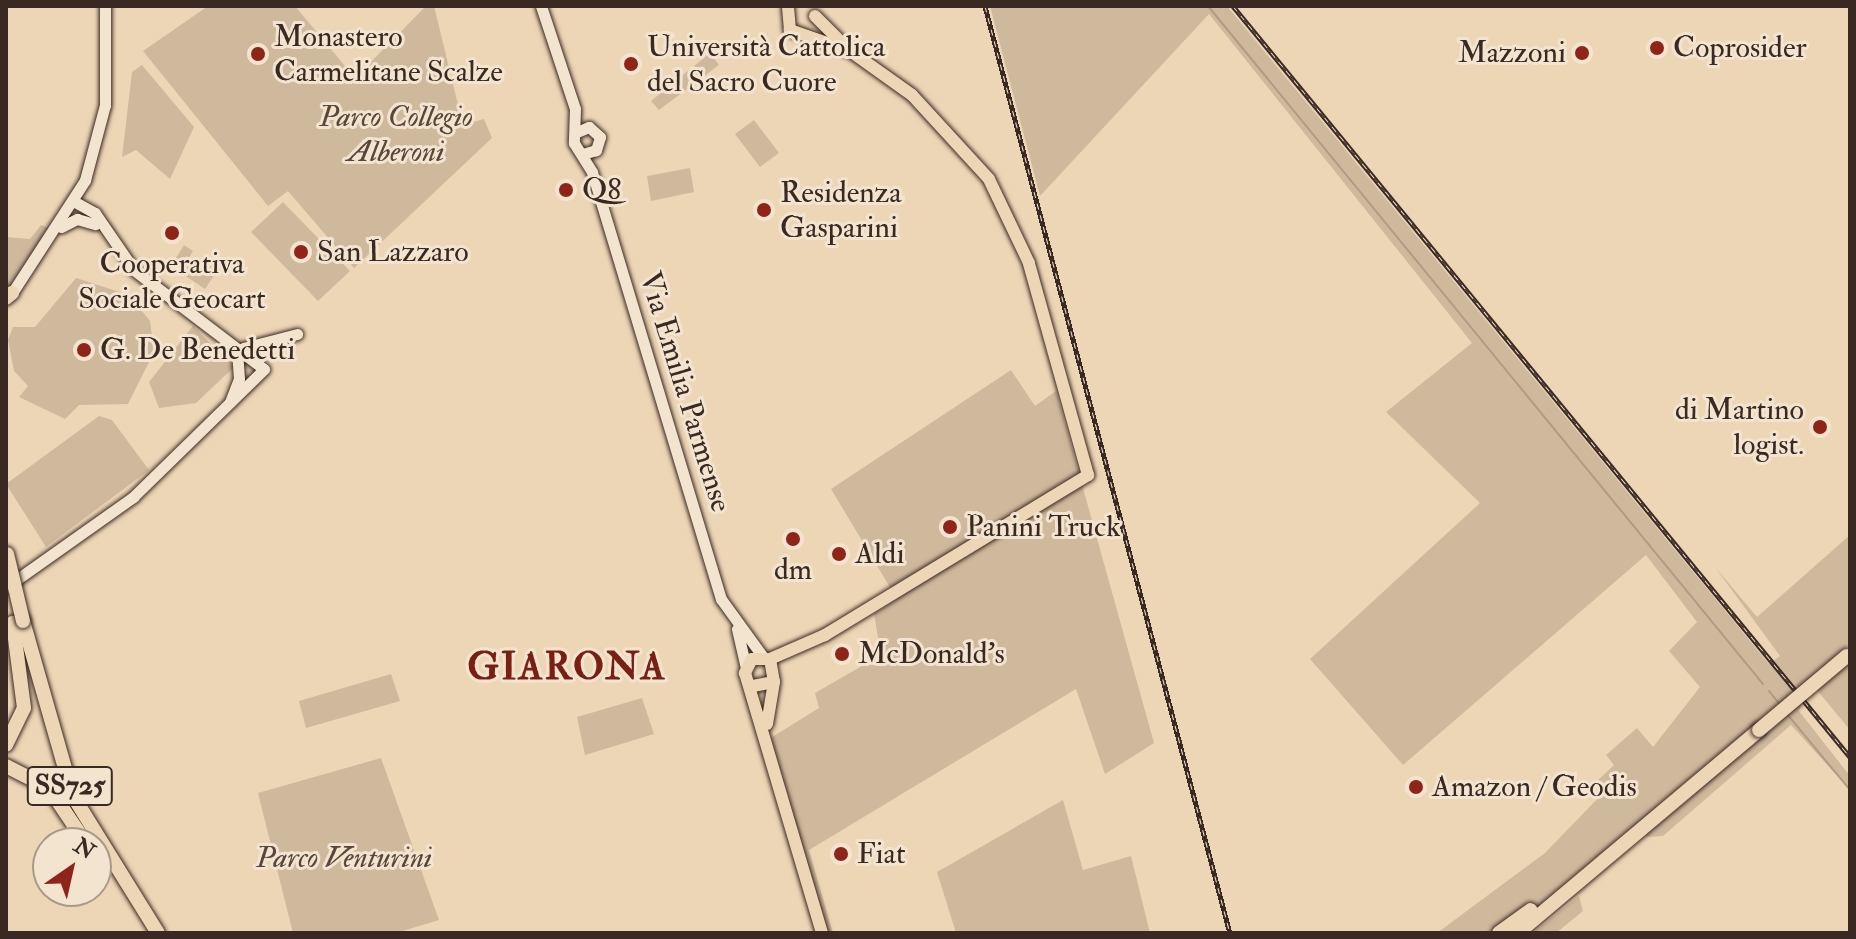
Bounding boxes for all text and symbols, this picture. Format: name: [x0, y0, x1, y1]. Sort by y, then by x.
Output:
place label: Monastero Carmelitane Scalze: [274, 19, 503, 90]
place label: Università Cattolica del Sacro Cuore: [647, 29, 885, 100]
place label: Coprosider: [1673, 30, 1807, 66]
place label: Mazzoni: [1458, 35, 1566, 71]
marker: Coprosider: [1648, 39, 1666, 57]
marker: Mazzoni: [1573, 44, 1591, 62]
marker: Monastero Carmelitane Scalze: [249, 45, 267, 63]
marker: Università Cattolica del Sacro Cuore: [622, 55, 640, 73]
park label: Parco Collegio Alberoni: [319, 99, 473, 170]
place label: Q8: [582, 172, 621, 208]
place label: Residenza Gasparini: [780, 175, 902, 246]
marker: Q8: [557, 181, 575, 199]
marker: Residenza Gasparini: [755, 201, 773, 219]
marker: Cooperativa Sociale Geocart: [163, 224, 181, 242]
place label: San Lazzaro: [317, 234, 469, 270]
marker: San Lazzaro: [292, 243, 310, 261]
place label: Cooperativa Sociale Geocart: [78, 246, 266, 316]
street label: Via Emilia Parmense: [631, 268, 739, 516]
place label: G. De Benedetti: [100, 332, 295, 368]
marker: G. De Benedetti: [75, 341, 93, 359]
place label: di Martino logist.: [1675, 392, 1804, 462]
marker: di Martino logist.: [1811, 418, 1829, 436]
place label: Panini Truck: [966, 509, 1121, 545]
marker: Panini Truck: [941, 518, 959, 536]
marker: dm: [784, 530, 802, 548]
place label: Aldi: [855, 536, 904, 572]
marker: Aldi: [830, 545, 848, 563]
place label: dm: [774, 552, 812, 588]
place label: McDonald's: [858, 636, 1005, 672]
district label: GIARONA: [467, 645, 667, 691]
marker: McDonald's: [833, 645, 851, 663]
road number: SS725: [26, 762, 114, 810]
place label: Amazon / Geodis: [1432, 769, 1637, 805]
marker: Amazon / Geodis: [1407, 778, 1425, 796]
north arrow: [32, 827, 112, 907]
text: N: [68, 832, 100, 866]
place label: Fiat: [857, 836, 906, 872]
park label: Parco Venturini: [256, 840, 432, 876]
marker: Fiat: [832, 845, 850, 863]

